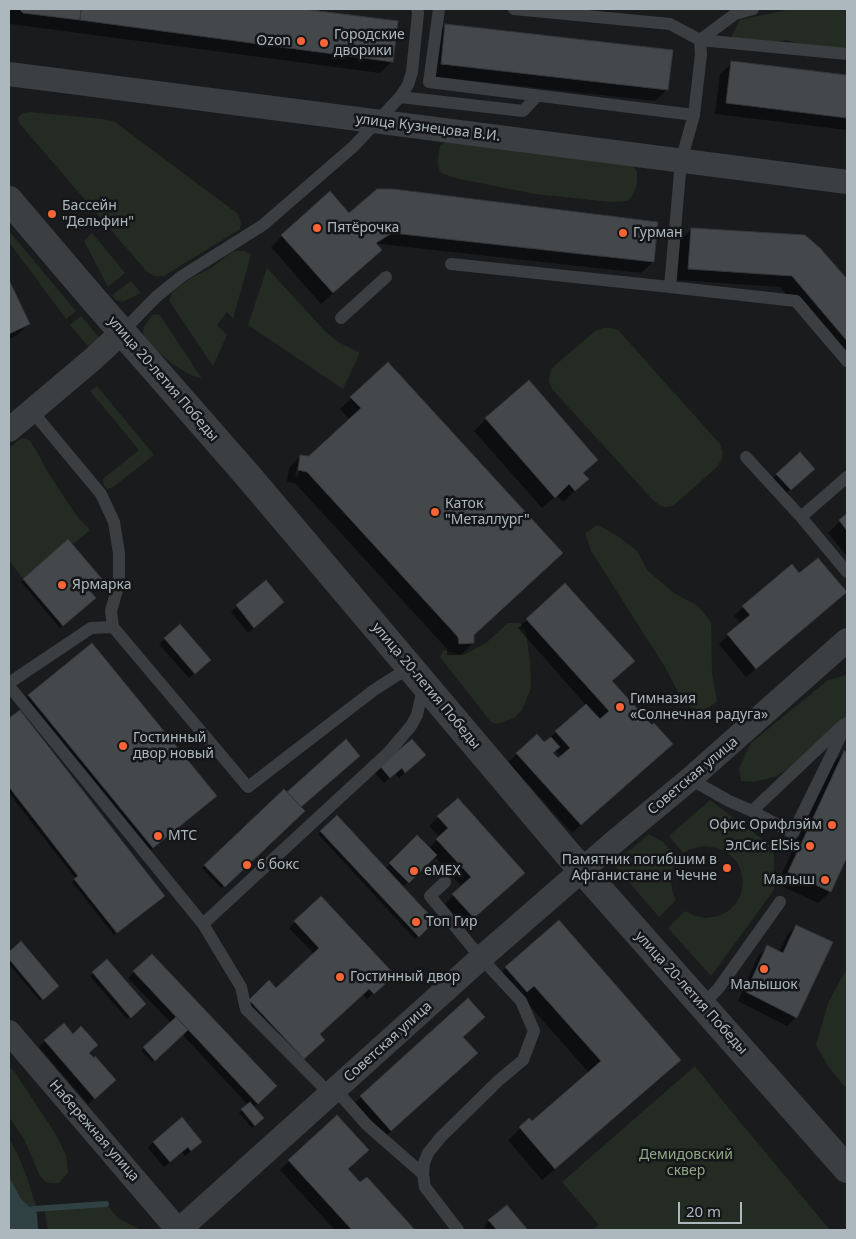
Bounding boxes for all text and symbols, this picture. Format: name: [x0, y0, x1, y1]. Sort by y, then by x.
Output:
place label: Городские дворики: [334, 27, 405, 59]
place label: Ozon: [256, 33, 291, 49]
marker: Ozon: [295, 35, 307, 47]
marker: Городские дворики: [318, 37, 330, 49]
street label: улица Кузнецова В.И.: [355, 111, 501, 145]
place label: Бассейн "Дельфин": [62, 198, 134, 230]
marker: Бассейн "Дельфин": [46, 208, 58, 220]
place label: Пятёрочка: [327, 220, 399, 236]
marker: Пятёрочка: [311, 222, 323, 234]
place label: Гурман: [633, 225, 683, 241]
marker: Гурман: [617, 227, 629, 239]
street label: улица 20-летия Победы: [104, 313, 222, 445]
place label: Каток "Металлург": [445, 496, 530, 528]
marker: Каток "Металлург": [429, 506, 441, 518]
place label: Ярмарка: [72, 577, 131, 593]
marker: Ярмарка: [56, 579, 68, 591]
street label: улица 20-летия Победы: [368, 619, 484, 753]
place label: Гимназия «Солнечная радуга»: [630, 691, 768, 724]
marker: Гимназия «Солнечная радуга»: [614, 701, 626, 713]
place label: Гостинный двор новый: [133, 730, 214, 762]
street label: Советская улица: [645, 733, 741, 819]
marker: Гостинный двор новый: [117, 740, 129, 752]
place label: Офис Орифлэйм: [709, 817, 822, 833]
marker: Офис Орифлэйм: [826, 819, 838, 831]
place label: МТС: [168, 828, 197, 844]
marker: МТС: [152, 830, 164, 842]
place label: ЭлСис ElSis: [725, 838, 800, 854]
marker: ЭлСис ElSis: [804, 840, 816, 852]
place label: Памятник погибшим в Афганистане и Чечне: [562, 852, 717, 884]
place label: 6 бокс: [257, 857, 299, 873]
marker: 6 бокс: [241, 859, 253, 871]
marker: Памятник погибшим в Афганистане и Чечне: [721, 862, 733, 874]
place label: eMEX: [424, 863, 461, 879]
marker: eMEX: [408, 865, 420, 877]
place label: Малыш: [763, 872, 815, 888]
marker: Малыш: [819, 874, 831, 886]
place label: Топ Гир: [426, 914, 478, 930]
marker: Топ Гир: [410, 916, 422, 928]
street label: улица 20-летия Победы: [631, 928, 751, 1058]
marker: Малышок: [758, 963, 770, 975]
place label: Гостинный двор: [350, 969, 460, 985]
marker: Гостинный двор: [334, 971, 346, 983]
place label: Малышок: [730, 977, 798, 993]
street label: Советская улица: [341, 998, 435, 1086]
street label: Набережная улица: [45, 1077, 143, 1185]
park label: Демидовский сквер: [639, 1147, 733, 1180]
scale bar: [681, 1192, 745, 1224]
text: 20 m: [686, 1201, 721, 1221]

